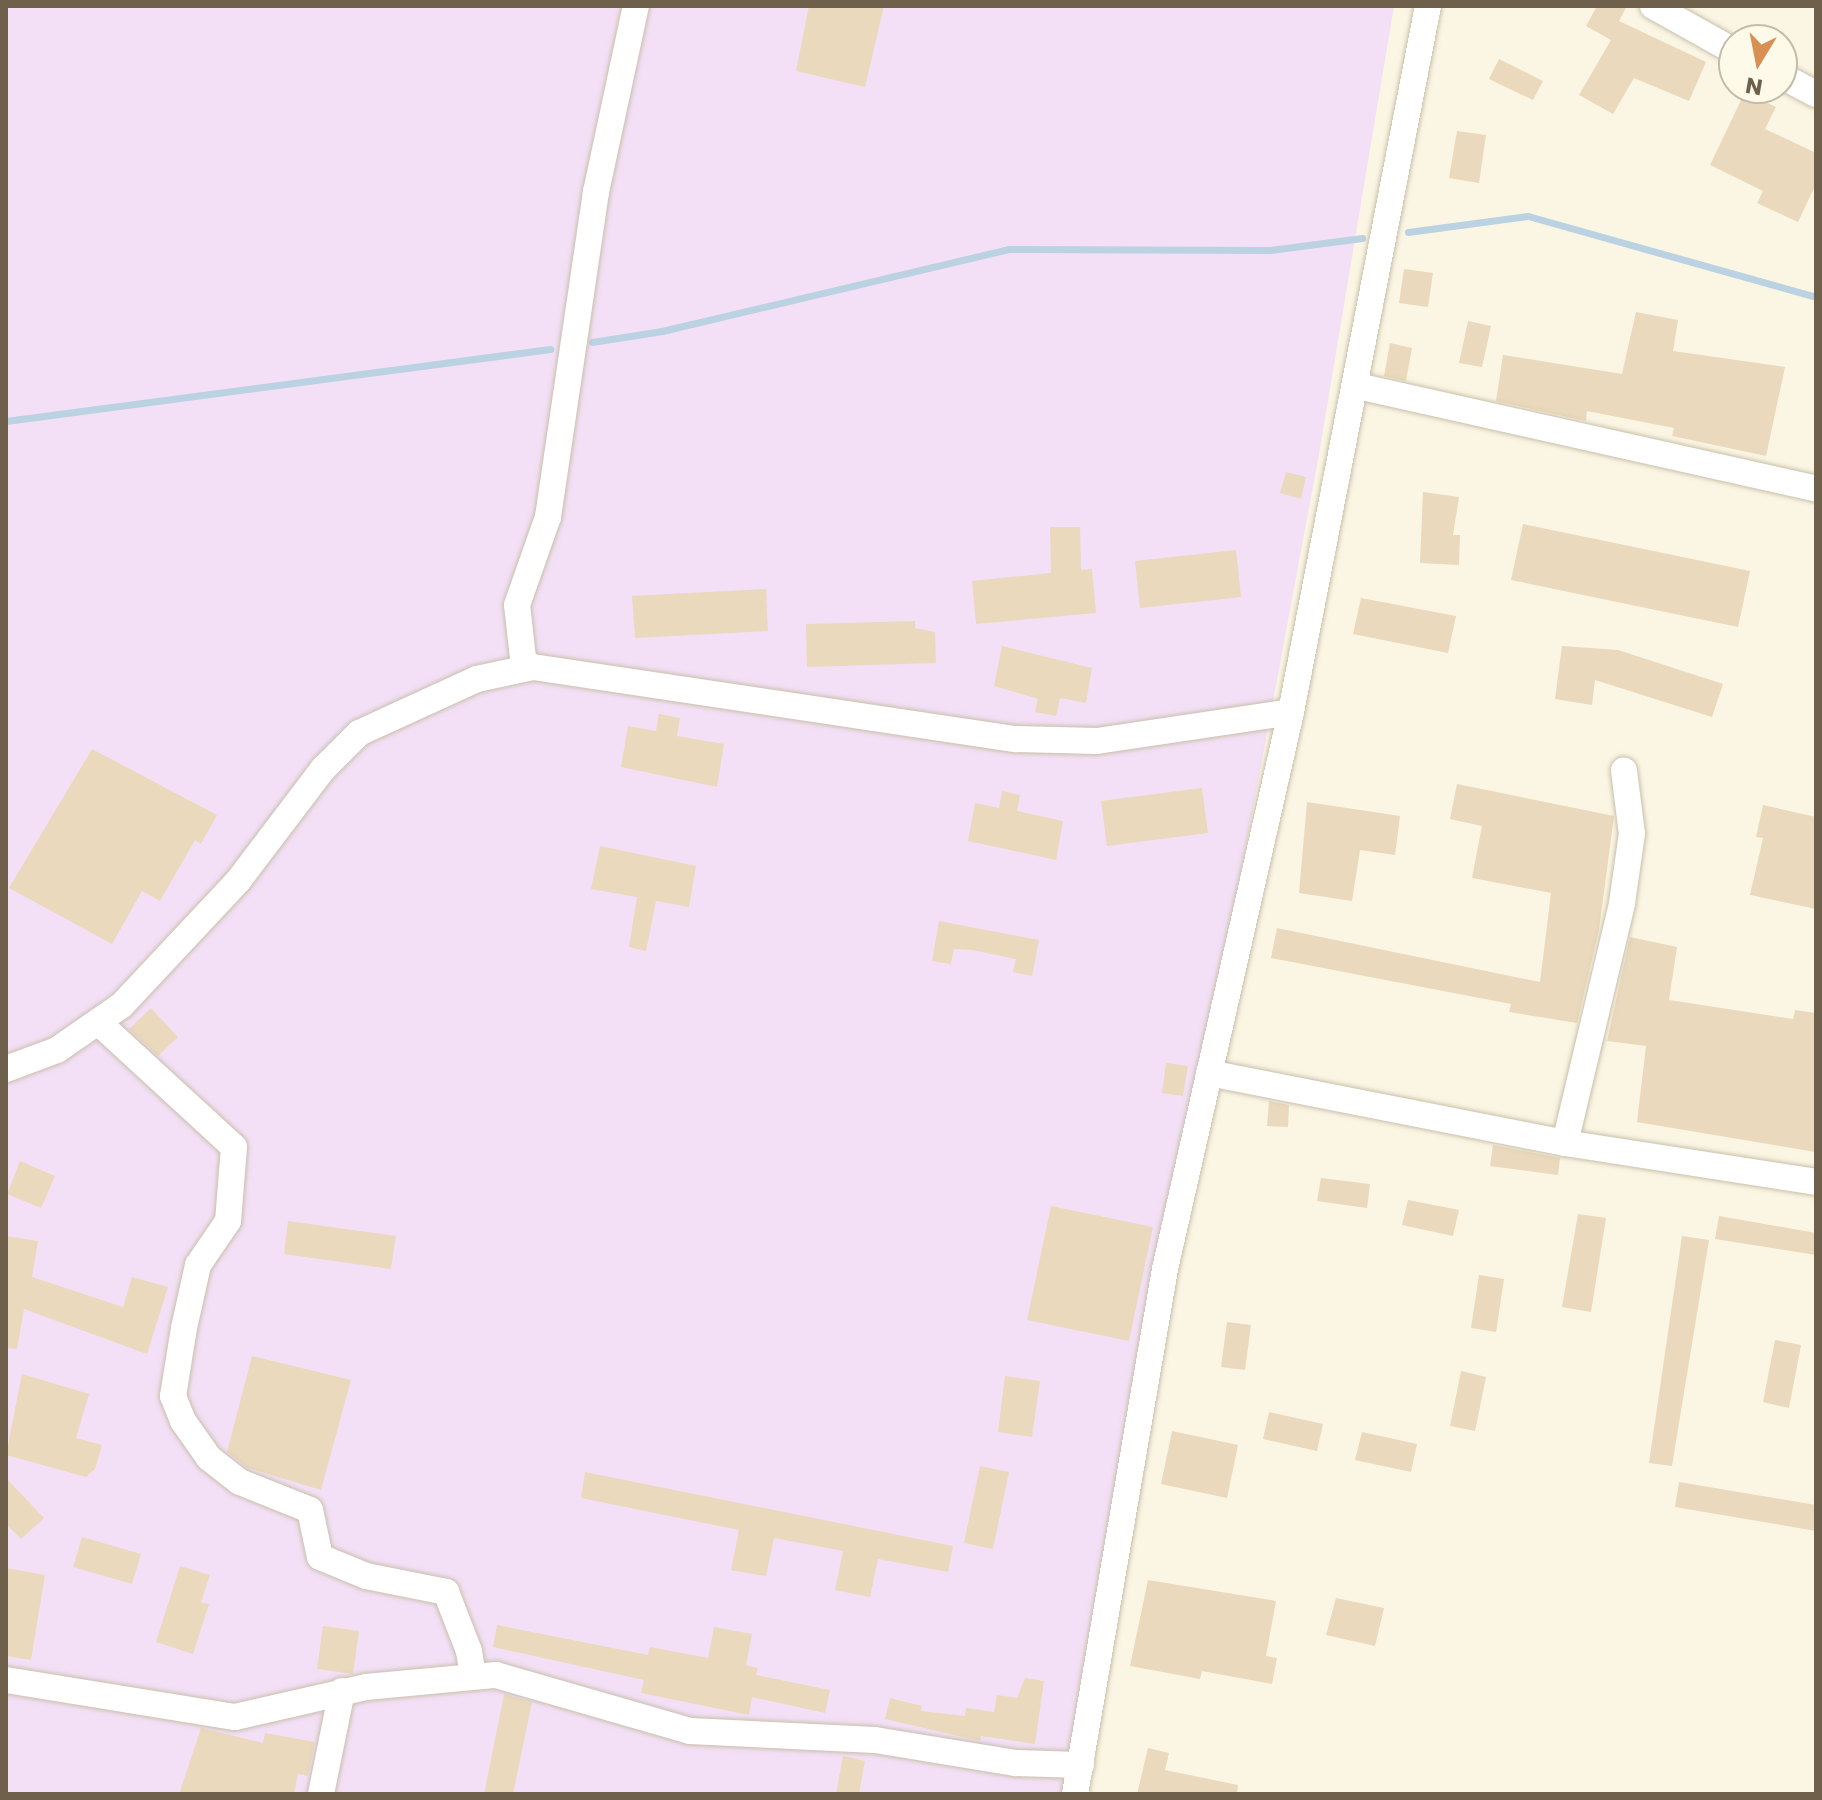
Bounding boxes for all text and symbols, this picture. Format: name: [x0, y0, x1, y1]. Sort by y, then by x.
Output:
north arrow: [1718, 24, 1798, 104]
text: N: [1743, 69, 1765, 103]

